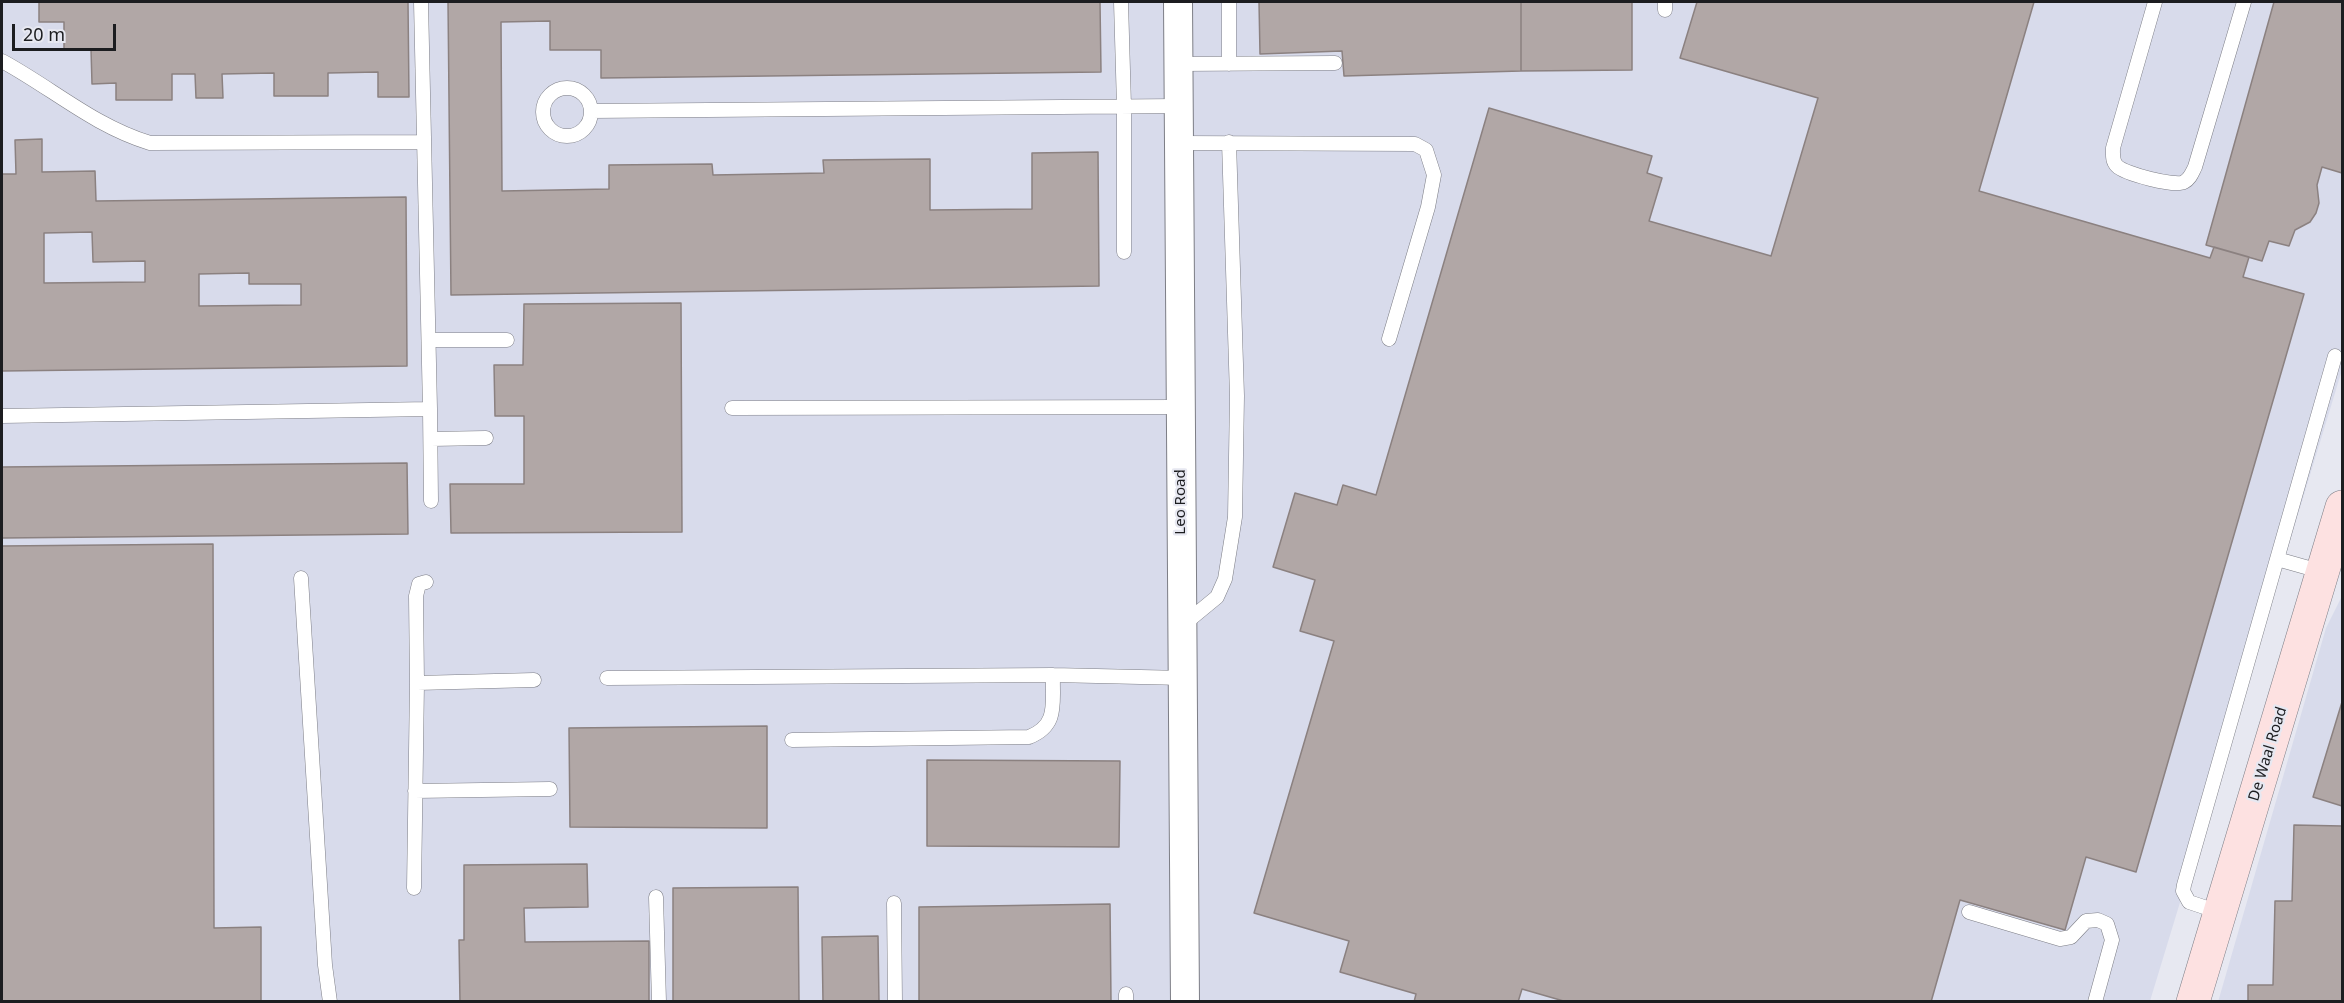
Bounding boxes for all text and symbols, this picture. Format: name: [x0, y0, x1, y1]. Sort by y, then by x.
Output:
scale bar: [15, 12, 118, 50]
text: 20 m: [23, 22, 65, 46]
street label: Leo Road: [1172, 469, 1190, 535]
street label: De Waal Road: [2245, 705, 2291, 803]

